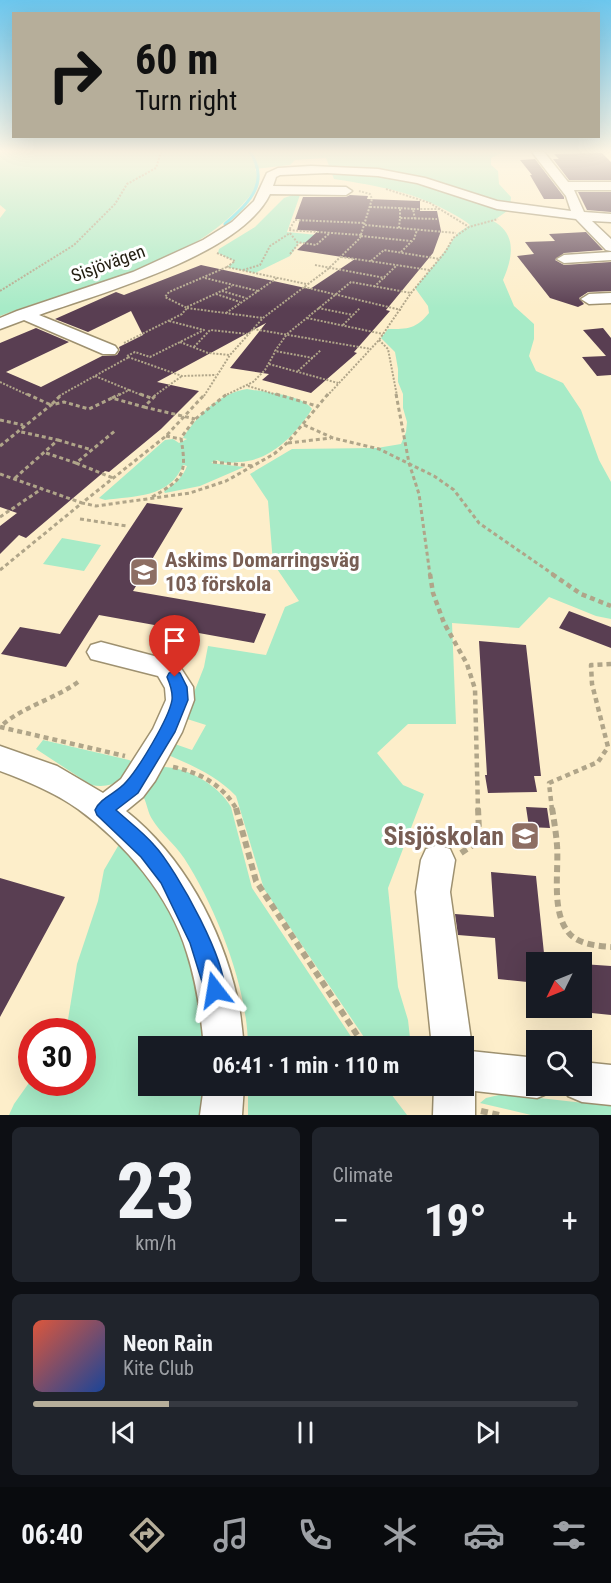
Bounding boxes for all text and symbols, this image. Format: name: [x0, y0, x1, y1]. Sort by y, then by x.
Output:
text: 60 m: [135, 35, 218, 84]
icon: right: [36, 36, 114, 114]
text: Turn right: [135, 85, 237, 117]
street label: Sisjövägen: [68, 240, 148, 286]
place label: Askims Domarringsväg 103 förskola: [165, 548, 360, 596]
school or university icon: Askims Domarringsväg 103 förskola: [128, 556, 160, 588]
pin: [149, 615, 200, 677]
icon: arrive: [158, 624, 191, 657]
school or university icon: Sisjöskolan: [509, 820, 541, 852]
place label: Sisjöskolan: [384, 821, 504, 851]
north arrow: [526, 952, 592, 1018]
map controls: [526, 952, 592, 1096]
position arrow: [183, 958, 247, 1022]
speed limit sign: 30: [18, 1018, 96, 1096]
button: search: [526, 1030, 592, 1096]
text: 06:41 · 1 min · 110 m: [213, 1053, 399, 1078]
text: 23: [116, 1146, 195, 1237]
text: Climate: [333, 1163, 393, 1187]
text: 19°: [424, 1194, 487, 1247]
text: −: [333, 1201, 349, 1240]
text: +: [562, 1201, 578, 1240]
text: km/h: [135, 1231, 176, 1255]
text: Neon Rain: [123, 1331, 213, 1356]
text: Kite Club: [123, 1356, 194, 1380]
icon: previous: [107, 1416, 140, 1449]
icon: pause: [289, 1416, 322, 1449]
icon: next: [471, 1416, 504, 1449]
icon: directions: [126, 1514, 168, 1556]
icon: music: [210, 1514, 252, 1556]
icon: phone: [294, 1514, 336, 1556]
icon: climate: [379, 1514, 421, 1556]
icon: car: [463, 1514, 505, 1556]
icon: filters: [548, 1514, 590, 1556]
text: 06:40: [21, 1519, 83, 1551]

